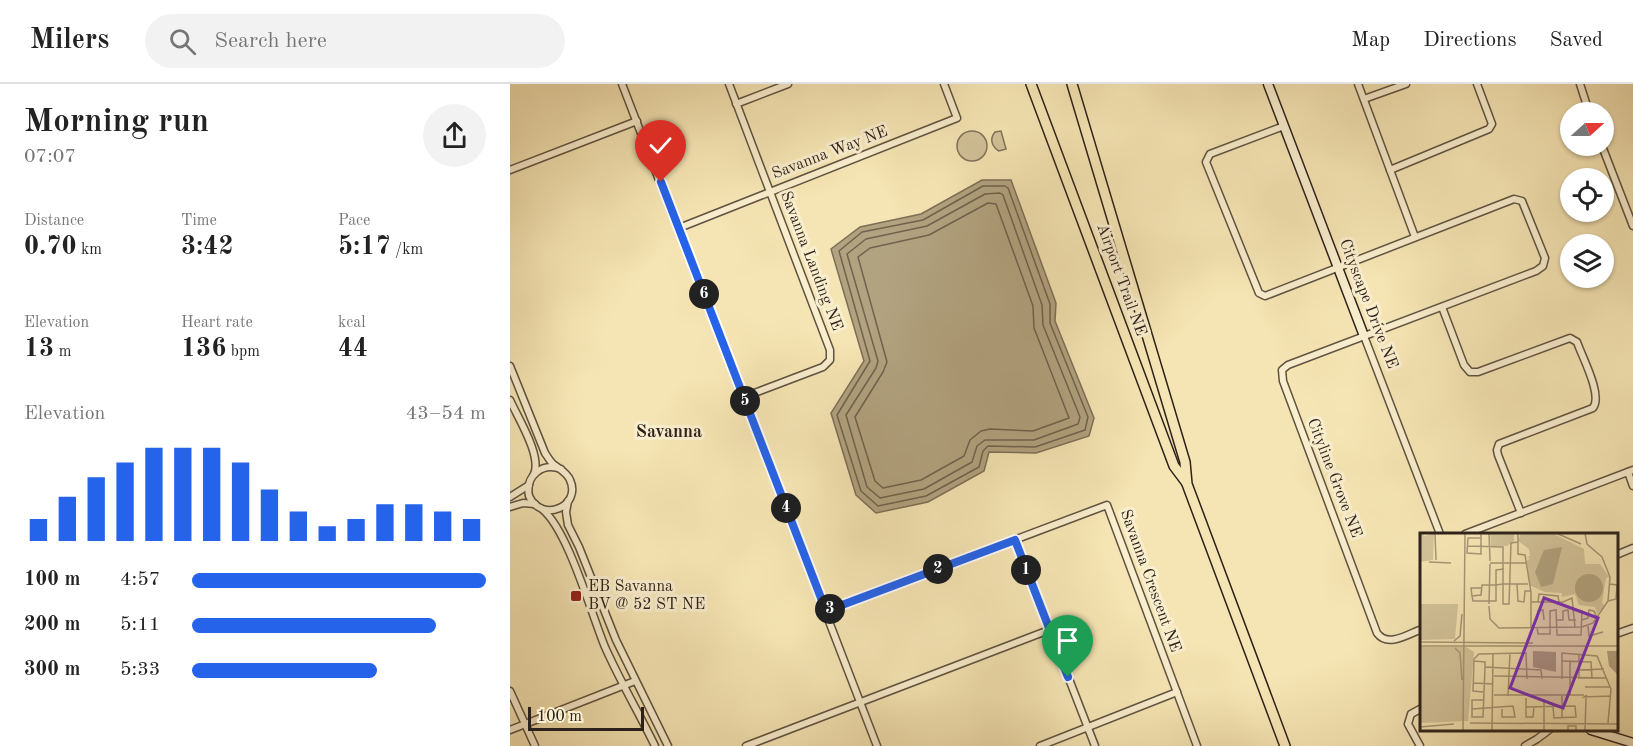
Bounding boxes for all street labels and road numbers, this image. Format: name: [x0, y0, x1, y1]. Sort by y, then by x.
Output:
street label: Savanna Way NE: [770, 124, 890, 182]
street label: Savanna Landing NE: [777, 189, 845, 333]
street label: Airport Trail NE: [1093, 222, 1149, 338]
street label: Cityscape Drive NE: [1336, 237, 1400, 371]
street label: Cityline Grove NE: [1304, 416, 1364, 540]
street label: Savanna Crescent NE: [1117, 507, 1183, 655]

